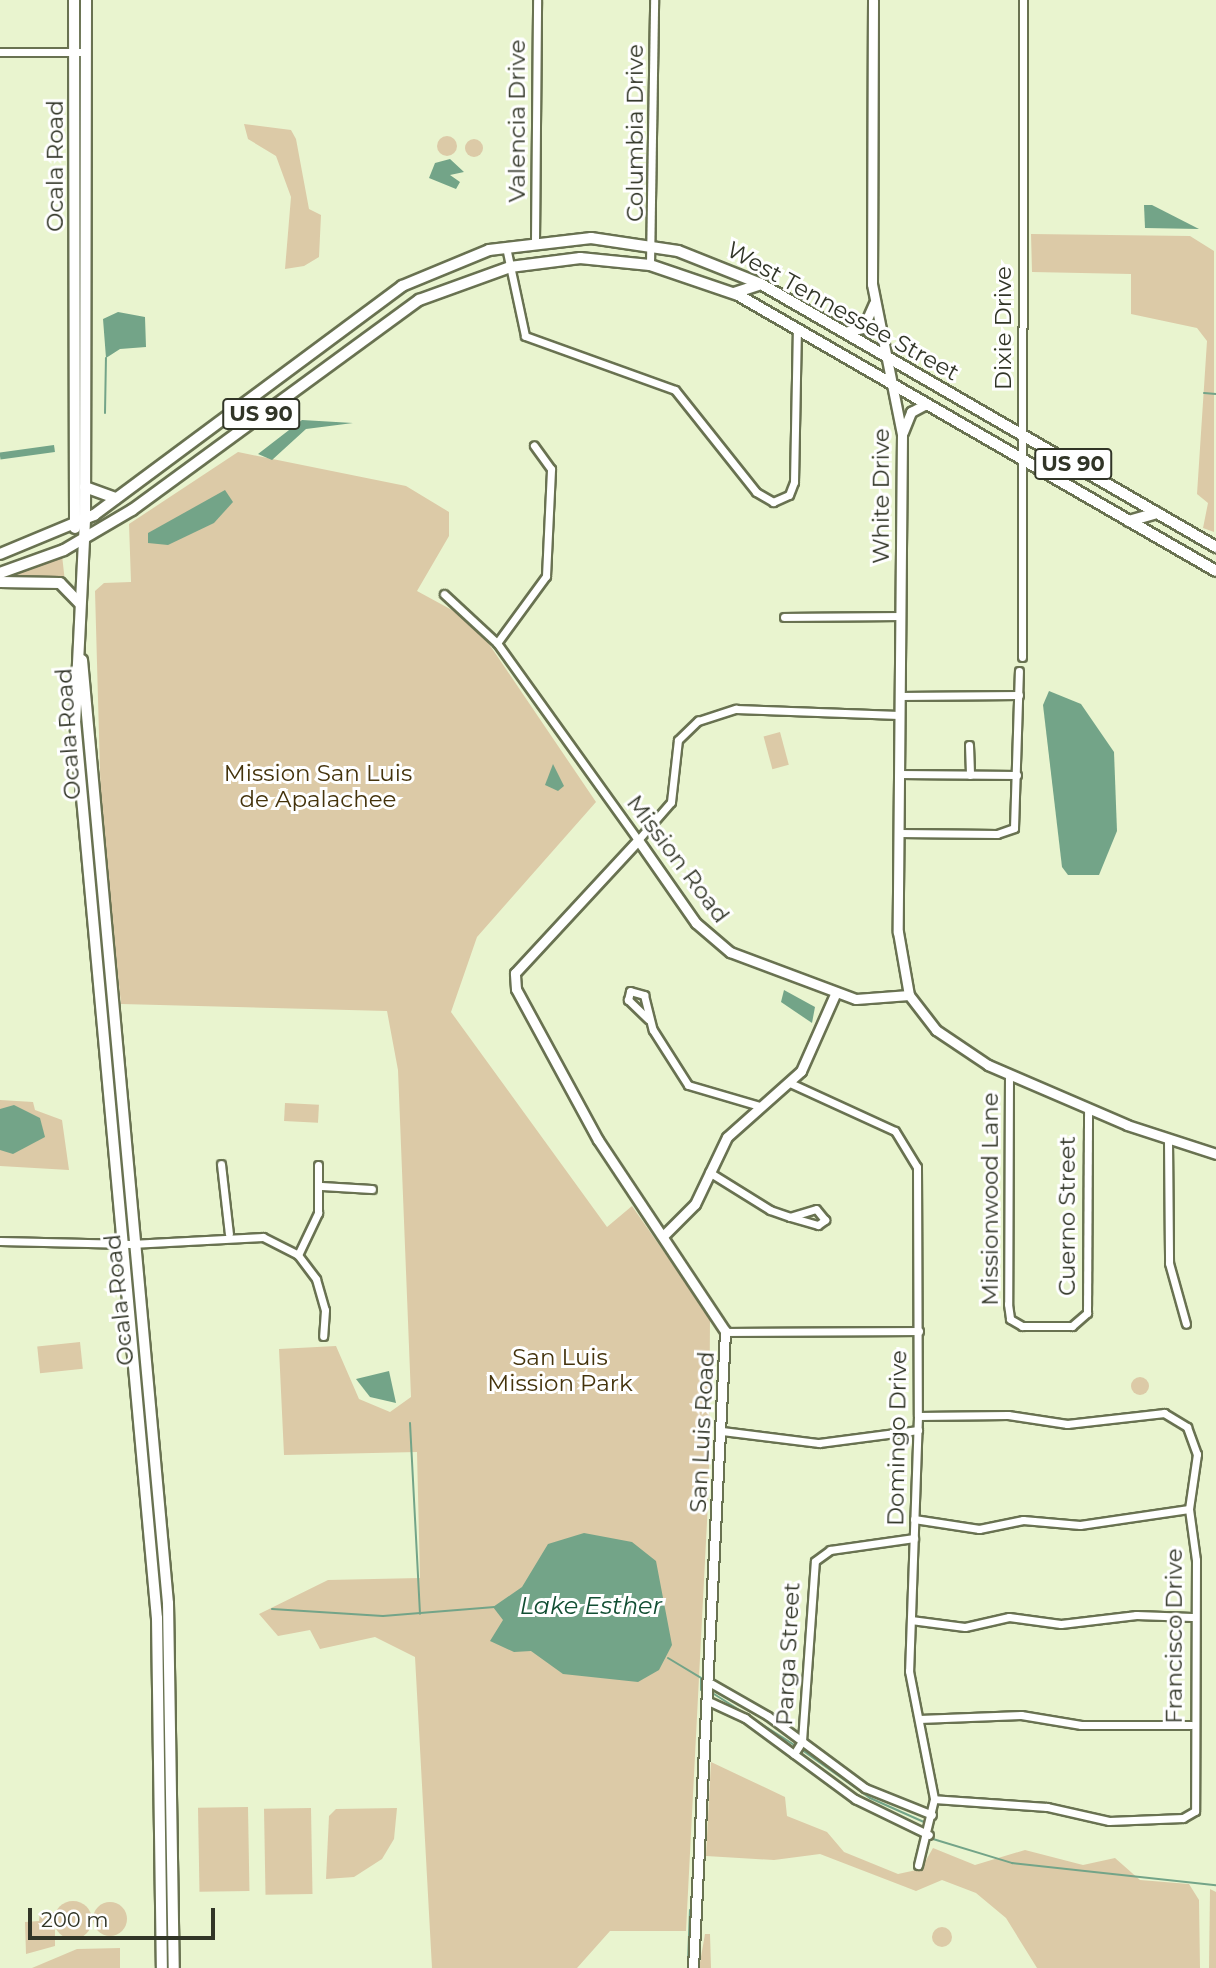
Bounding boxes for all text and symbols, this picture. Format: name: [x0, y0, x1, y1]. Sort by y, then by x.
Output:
street label: Valencia Drive: [503, 40, 531, 202]
street label: Columbia Drive: [621, 44, 649, 222]
street label: Ocala Road: [41, 100, 69, 232]
street label: West Tennessee Street: [722, 236, 964, 386]
street label: Dixie Drive: [989, 266, 1017, 390]
road number: US 90: [221, 396, 301, 432]
street label: White Drive: [867, 428, 895, 564]
road number: US 90: [1033, 447, 1113, 482]
street label: Ocala Road: [50, 667, 86, 801]
park label: Mission San Luis de Apalachee: [224, 759, 412, 813]
street label: Mission Road: [621, 790, 735, 928]
street label: Missionwood Lane: [976, 1092, 1004, 1306]
street label: Cuerno Street: [1053, 1136, 1081, 1296]
street label: Ocala Road: [98, 1233, 140, 1367]
park label: San Luis Mission Park: [487, 1343, 633, 1397]
street label: Domingo Drive: [882, 1350, 912, 1526]
street label: San Luis Road: [684, 1351, 720, 1513]
street label: Francisco Drive: [1160, 1548, 1188, 1724]
street label: Parga Street: [770, 1582, 806, 1726]
water label: Lake Esther: [520, 1592, 662, 1620]
scale bar: [32, 1895, 219, 1939]
text: 200 m: [41, 1907, 108, 1932]

